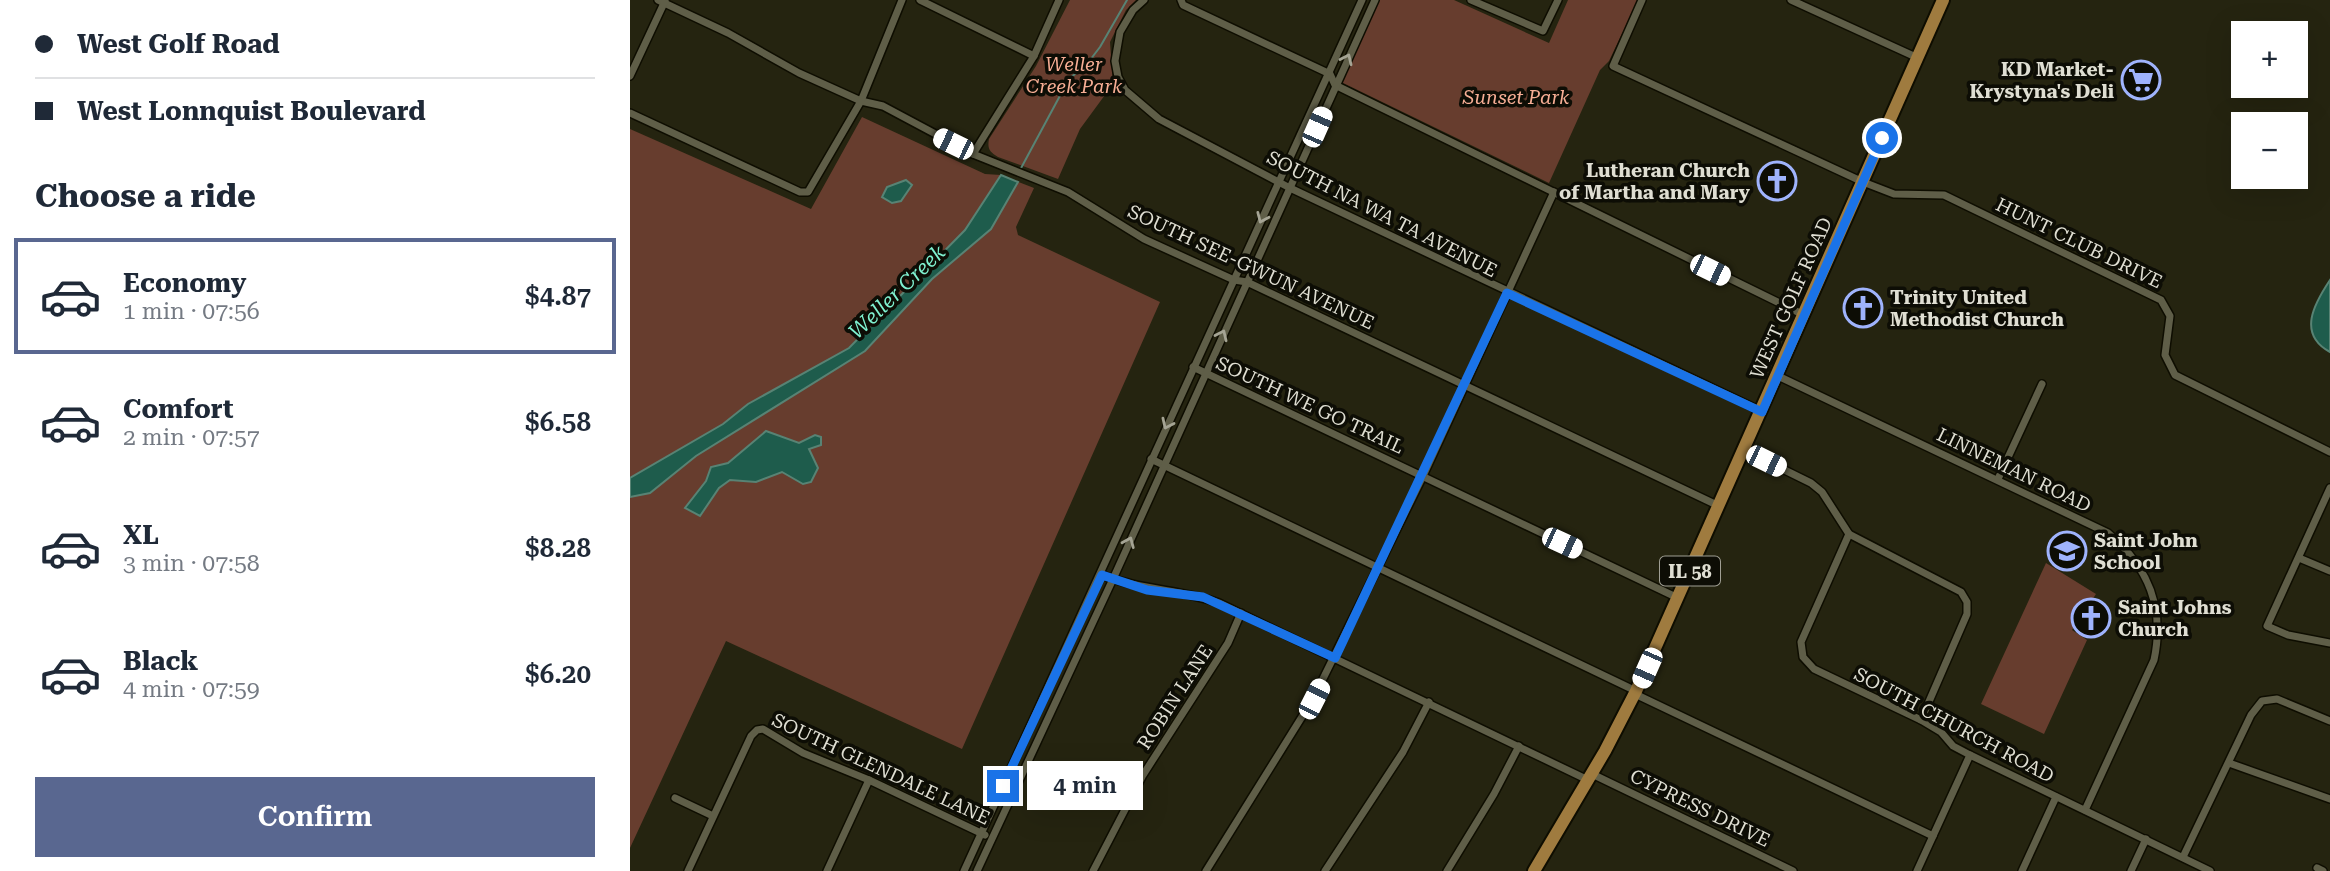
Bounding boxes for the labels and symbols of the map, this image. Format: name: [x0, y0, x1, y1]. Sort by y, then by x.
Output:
park label: Weller Creek Park: [1026, 53, 1123, 98]
one-way arrow: [1339, 54, 1353, 66]
place label: KD Market- Krystyna's Deli: [1970, 58, 2114, 103]
supermarket icon: KD Market- Krystyna's Deli: [2120, 59, 2162, 101]
park label: Sunset Park: [1462, 86, 1570, 109]
car: [1299, 104, 1336, 150]
route start: [1866, 122, 1898, 154]
car: [930, 125, 977, 163]
street label: SOUTH NA WA TA AVENUE: [1263, 146, 1501, 282]
place label: Lutheran Church of Martha and Mary: [1559, 159, 1751, 204]
church icon: Lutheran Church of Martha and Mary: [1756, 160, 1798, 202]
street label: HUNT CLUB DRIVE: [1992, 193, 2166, 293]
street label: SOUTH SEE-GWUN AVENUE: [1124, 200, 1378, 334]
one-way arrow: [1256, 210, 1270, 223]
street label: WEST GOLF ROAD: [1745, 214, 1837, 382]
water label: Weller Creek: [844, 240, 951, 344]
car: [1687, 251, 1734, 289]
place label: Trinity United Methodist Church: [1890, 286, 2064, 331]
church icon: Trinity United Methodist Church: [1842, 287, 1884, 329]
one-way arrow: [1214, 329, 1228, 342]
street label: SOUTH WE GO TRAIL: [1212, 351, 1408, 459]
one-way arrow: [1161, 417, 1175, 430]
street label: LINNEMAN ROAD: [1933, 423, 2095, 517]
car: [1743, 442, 1790, 480]
car: [1539, 525, 1586, 561]
place label: Saint John School: [2094, 529, 2198, 574]
school or university icon: Saint John School: [2046, 530, 2088, 572]
one-way arrow: [1121, 537, 1135, 549]
road number: IL 58: [1660, 556, 1720, 586]
place label: Saint Johns Church: [2118, 596, 2232, 641]
church icon: Saint Johns Church: [2070, 597, 2112, 639]
street label: ROBIN LANE: [1133, 640, 1217, 754]
car: [1629, 645, 1666, 691]
street label: SOUTH CHURCH ROAD: [1850, 662, 2058, 788]
car: [1296, 676, 1333, 722]
street label: SOUTH GLENDALE LANE: [768, 708, 994, 830]
callout: 4 min: [1028, 762, 1143, 810]
street label: CYPRESS DRIVE: [1626, 764, 1774, 852]
route end: [987, 770, 1019, 802]

